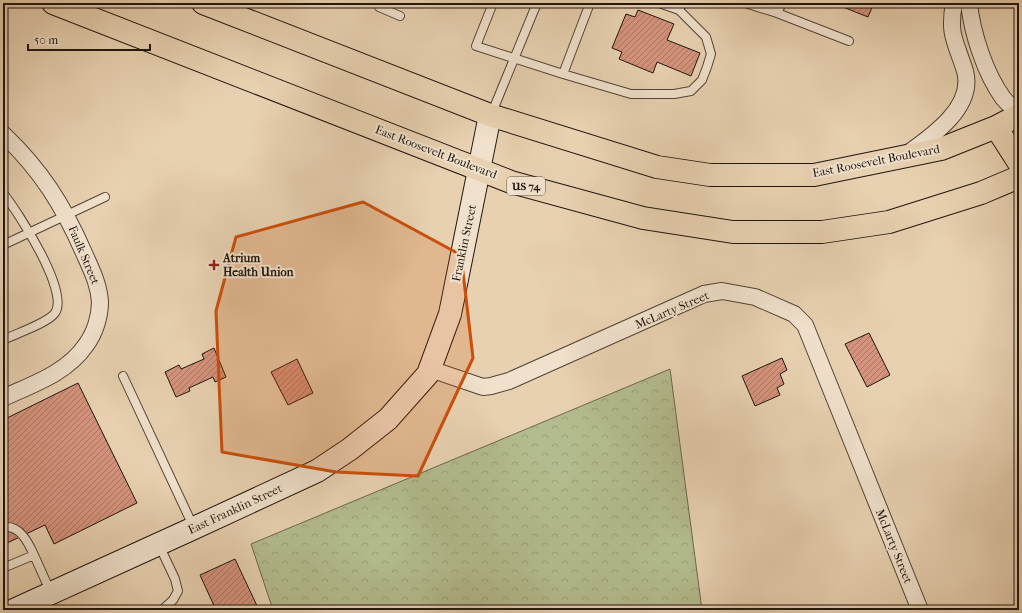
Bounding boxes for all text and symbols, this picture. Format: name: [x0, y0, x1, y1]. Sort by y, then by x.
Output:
scale bar: [28, 26, 150, 52]
text: 50 m: [34, 33, 58, 47]
street label: East Roosevelt Boulevard: [373, 122, 499, 182]
street label: East Roosevelt Boulevard: [811, 142, 941, 180]
road number: US 74: [507, 177, 545, 195]
street label: Franklin Street: [449, 203, 479, 283]
street label: Faulk Street: [65, 224, 103, 287]
place label: Atrium Health Union: [222, 251, 294, 279]
marker: Atrium Health Union: [208, 259, 220, 271]
street label: McLarty Street: [633, 288, 712, 332]
street label: East Franklin Street: [186, 481, 285, 537]
street label: McLarty Street: [873, 507, 916, 586]

